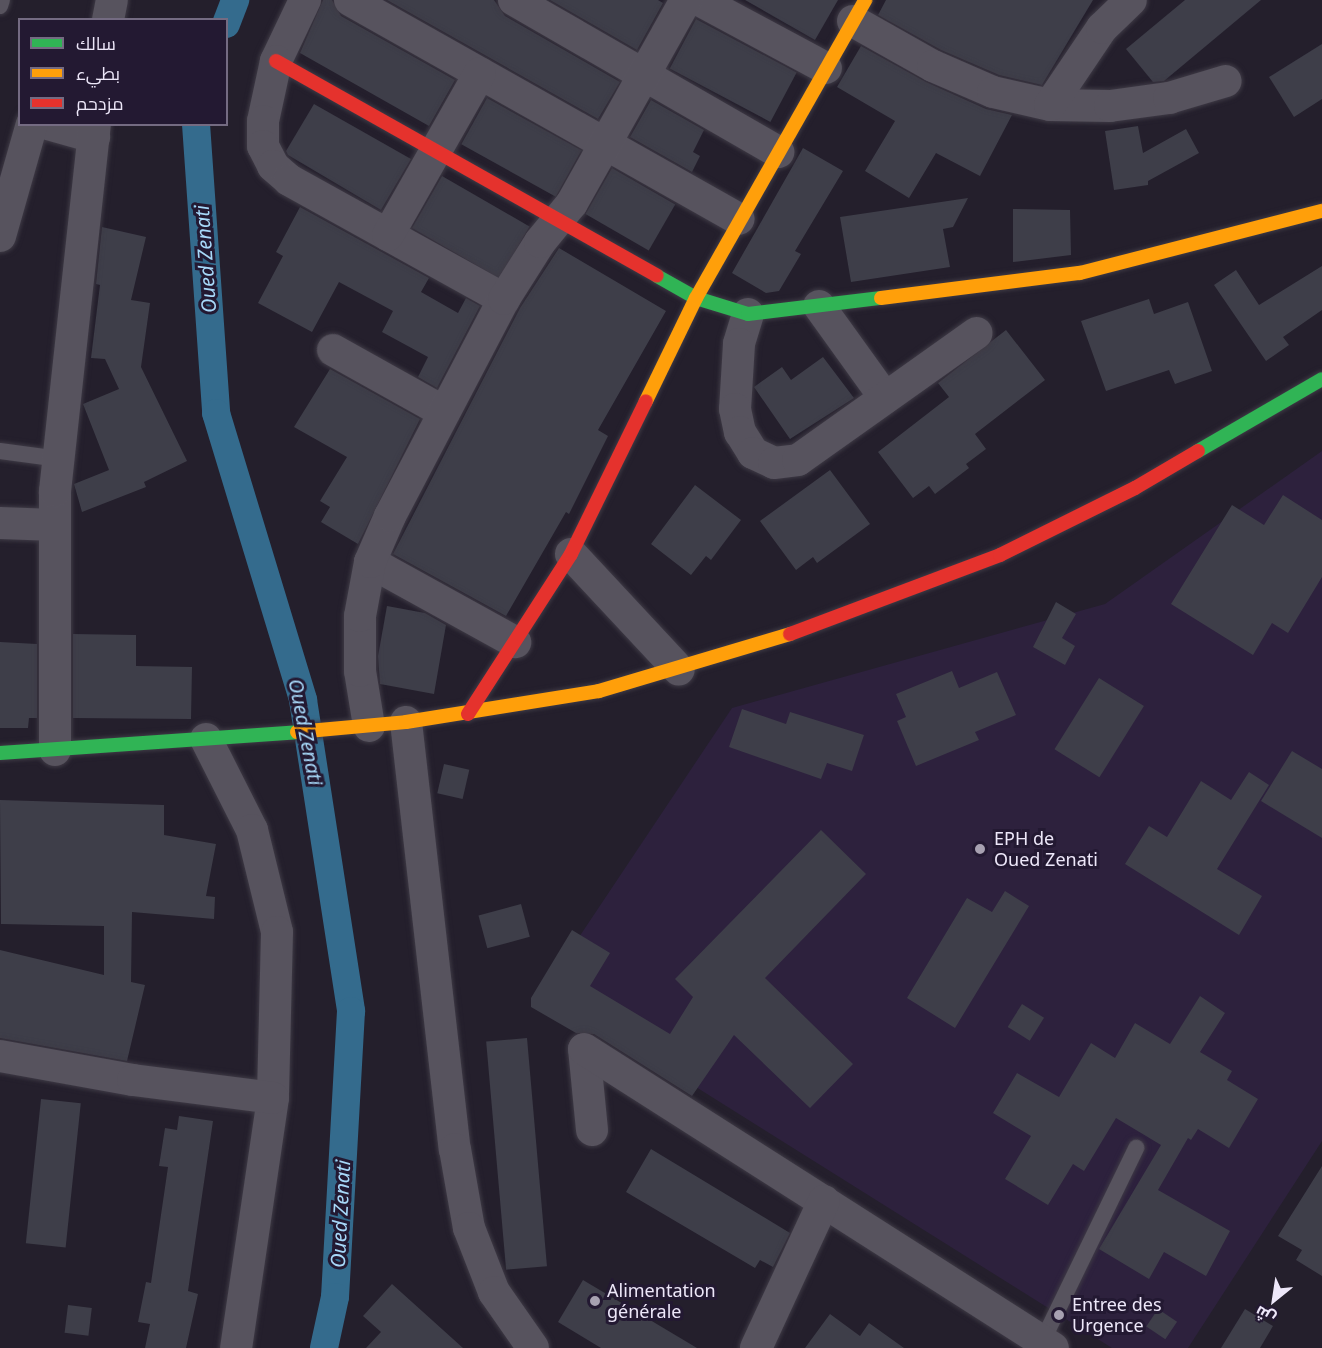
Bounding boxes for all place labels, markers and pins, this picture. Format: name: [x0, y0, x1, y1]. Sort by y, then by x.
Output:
place label: EPH de Oued Zenati: [994, 828, 1098, 870]
marker: EPH de Oued Zenati: [971, 840, 989, 858]
place label: Alimentation générale: [607, 1280, 716, 1322]
marker: Alimentation générale: [588, 1294, 602, 1308]
place label: Entree des Urgence: [1072, 1294, 1162, 1336]
marker: Entree des Urgence: [1050, 1306, 1068, 1324]

